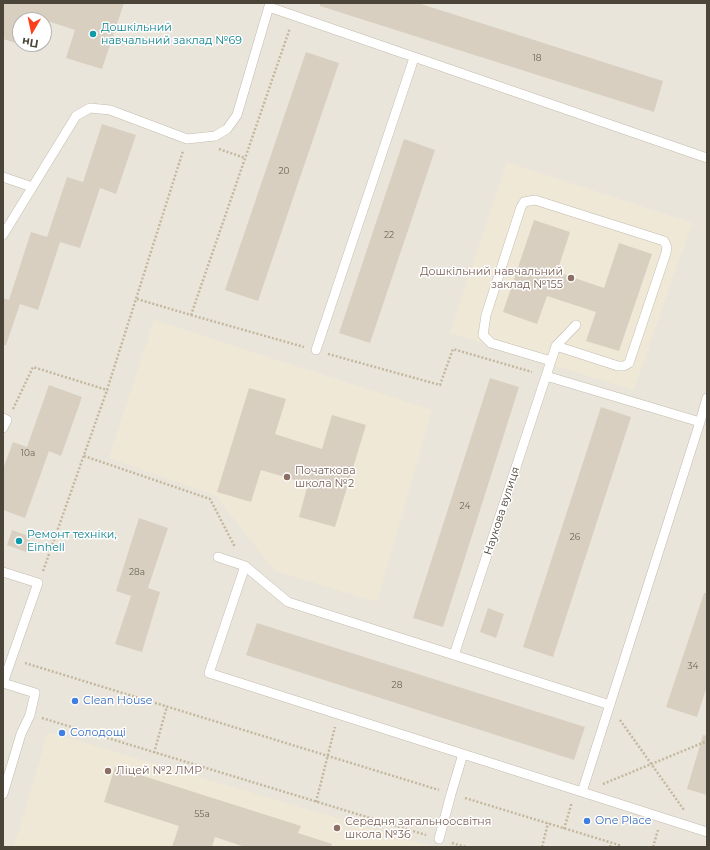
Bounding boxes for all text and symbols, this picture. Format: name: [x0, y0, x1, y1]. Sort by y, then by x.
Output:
north arrow: [12, 12, 52, 52]
place label: Дошкільний навчальний заклад №69: [101, 21, 242, 47]
marker: Дошкільний навчальний заклад №69: [88, 29, 98, 39]
text: Пн: [21, 35, 40, 51]
house number: 18: [533, 53, 541, 63]
house number: 20: [278, 166, 290, 176]
house number: 22: [384, 230, 394, 240]
place label: Дошкільний навчальний заклад №155: [420, 265, 563, 291]
marker: Дошкільний навчальний заклад №155: [566, 273, 576, 283]
house number: 10а: [21, 448, 35, 458]
place label: Початкова школа №2: [295, 464, 356, 490]
street label: Наукова вулиця: [482, 465, 522, 557]
marker: Початкова школа №2: [282, 472, 292, 482]
house number: 24: [460, 501, 470, 511]
place label: Ремонт техніки, Einhell: [27, 528, 117, 554]
house number: 26: [570, 532, 580, 542]
marker: Ремонт техніки, Einhell: [14, 536, 24, 546]
house number: 28а: [129, 567, 145, 577]
house number: 34: [687, 661, 699, 671]
house number: 28: [392, 680, 402, 690]
place label: Clean House: [83, 694, 152, 708]
marker: Clean House: [70, 696, 80, 706]
place label: Солодощі: [70, 726, 126, 740]
marker: Солодощі: [57, 728, 67, 738]
place label: Ліцей №2 ЛМР: [116, 764, 202, 778]
marker: Ліцей №2 ЛМР: [103, 766, 113, 776]
house number: 55а: [194, 809, 210, 819]
place label: One Place: [595, 814, 651, 828]
place label: Середня загальноосвітня школа №36: [345, 815, 491, 841]
marker: One Place: [582, 816, 592, 826]
marker: Середня загальноосвітня школа №36: [332, 823, 342, 833]

